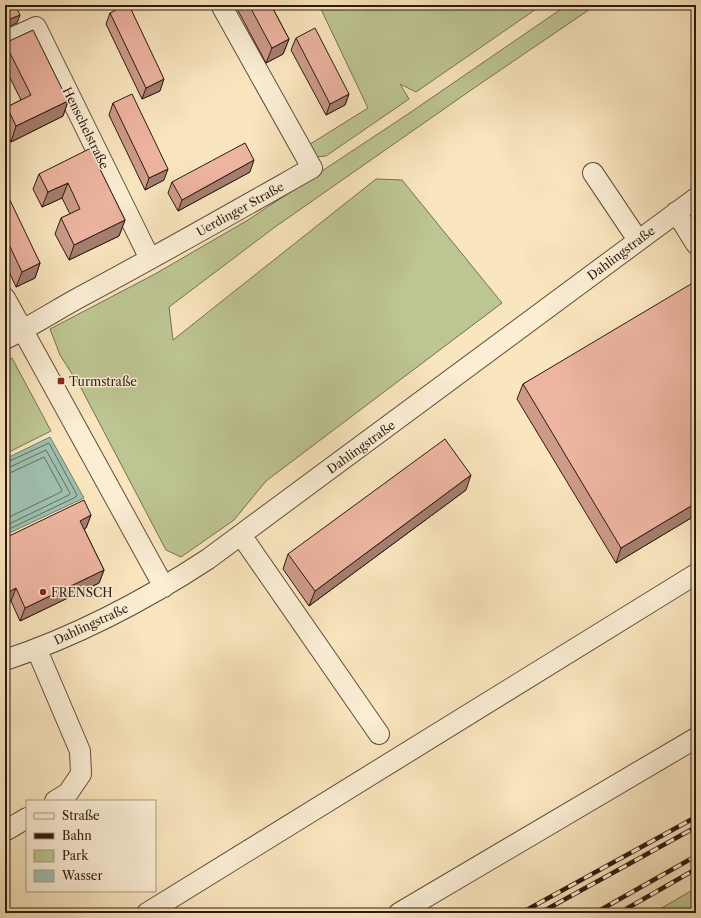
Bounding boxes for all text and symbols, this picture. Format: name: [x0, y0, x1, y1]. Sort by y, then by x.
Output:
street label: Henschelstraße: [60, 85, 112, 172]
street label: Uerdinger Straße: [194, 179, 287, 239]
street label: Dahlingstraße: [584, 223, 658, 283]
place label: Turmstraße: [69, 374, 137, 389]
marker: Turmstraße: [56, 376, 66, 386]
street label: Dahlingstraße: [324, 417, 398, 477]
place label: FRENSCH: [51, 585, 112, 600]
marker: FRENSCH: [38, 587, 48, 597]
street label: Dahlingstraße: [51, 600, 131, 648]
legend: [26, 800, 156, 892]
text: Straße: [62, 808, 100, 823]
text: Bahn: [62, 828, 92, 843]
text: Park: [62, 848, 89, 863]
text: Wasser: [61, 868, 103, 883]

